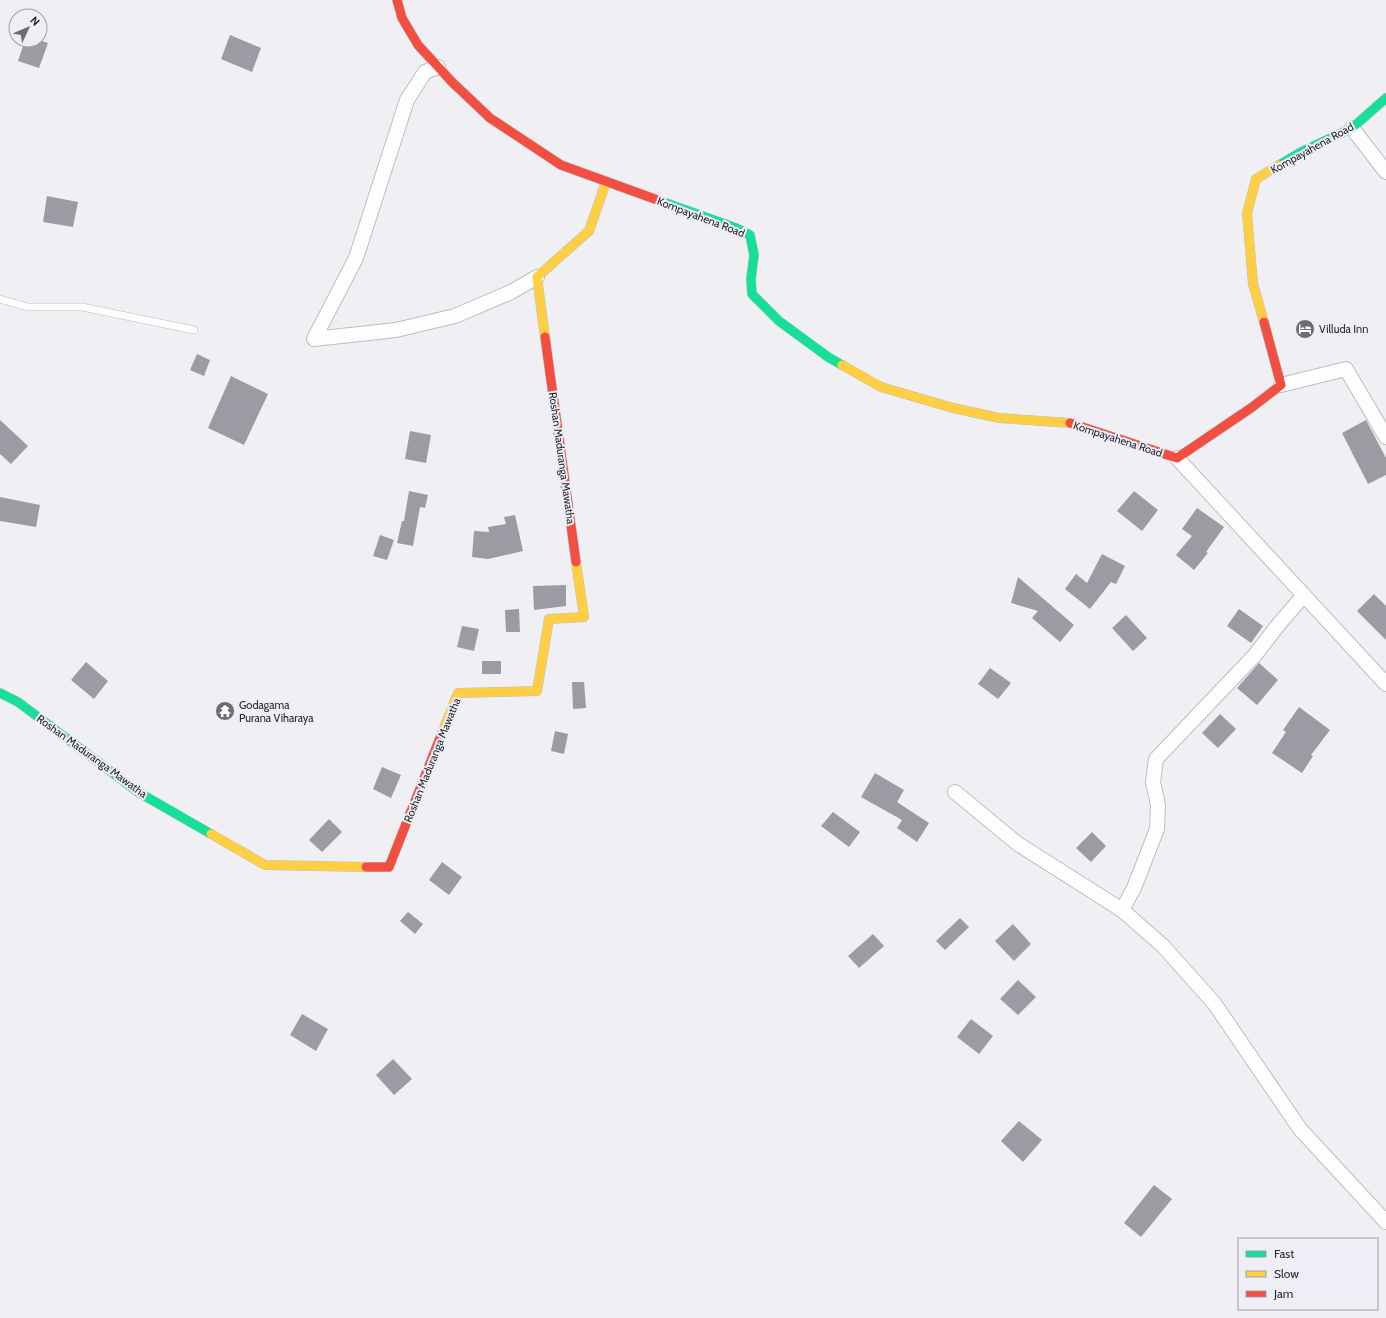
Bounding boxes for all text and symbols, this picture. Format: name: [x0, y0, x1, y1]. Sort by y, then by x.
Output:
north arrow: [8, 8, 48, 48]
text: N: [27, 13, 43, 29]
street label: Kompayahena Road: [1268, 119, 1356, 177]
street label: Kompayahena Road: [655, 194, 747, 240]
hotel icon: Villuda Inn: [1294, 318, 1316, 340]
place label: Villuda Inn: [1319, 322, 1368, 336]
street label: Roshan Maduranga Mawatha: [546, 391, 578, 526]
street label: Kompayahena Road: [1072, 418, 1164, 460]
street label: Roshan Maduranga Mawatha: [401, 695, 464, 824]
place label: Godagama Purana Viharaya: [239, 698, 314, 725]
temple icon: Godagama Purana Viharaya: [214, 700, 236, 722]
street label: Roshan Maduranga Mawatha: [34, 711, 151, 801]
legend: [1238, 1238, 1378, 1310]
text: Fast: [1274, 1246, 1294, 1261]
text: Slow: [1274, 1266, 1299, 1281]
text: Jam: [1273, 1286, 1293, 1301]

